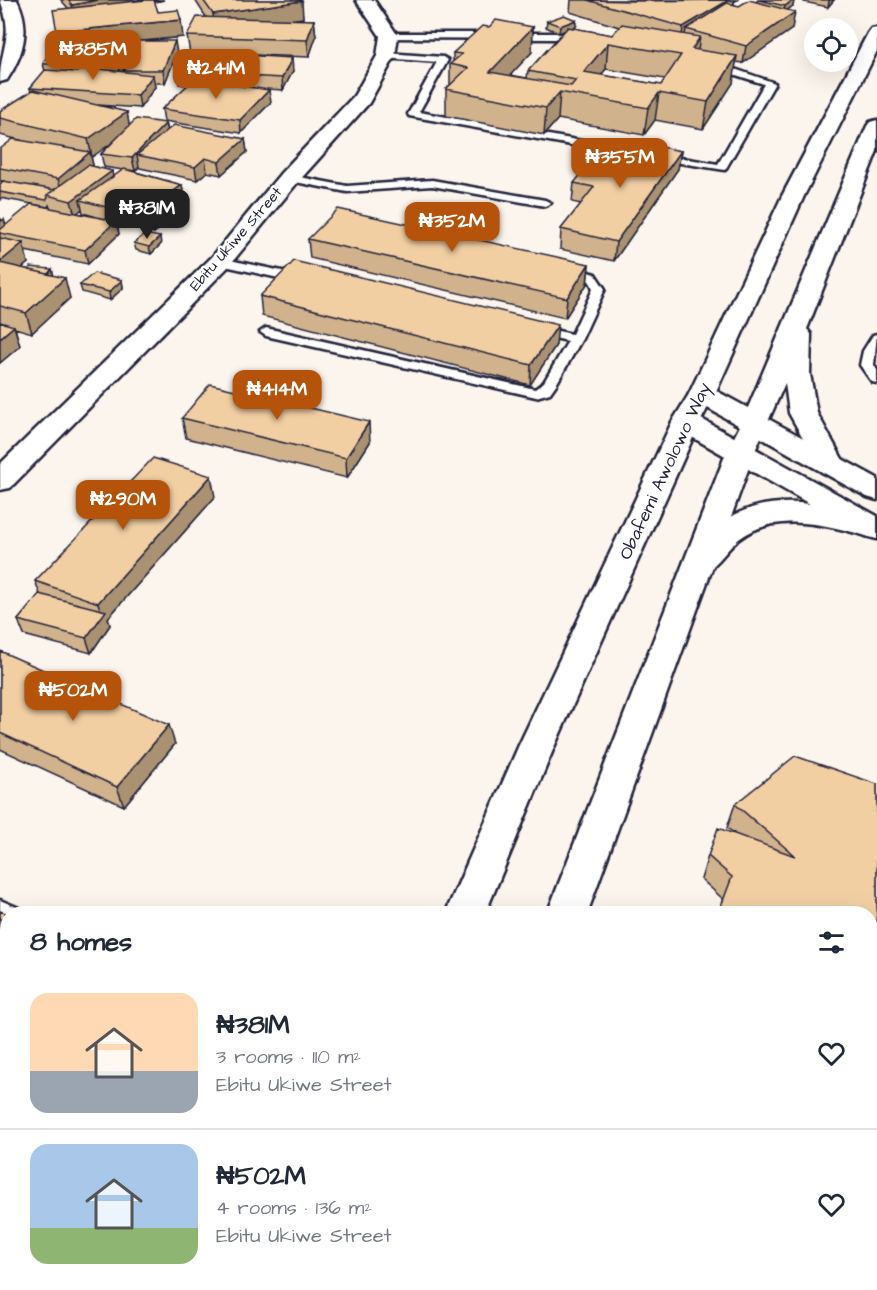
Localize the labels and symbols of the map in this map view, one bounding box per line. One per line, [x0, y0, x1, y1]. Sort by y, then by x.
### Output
pin: ₦385M [51, 30, 135, 81]
pin: ₦241M [174, 49, 258, 100]
pin: ₦355M [578, 138, 662, 189]
street label: Ebitu Ukiwe Street [185, 182, 287, 296]
pin: ₦381M [105, 189, 189, 240]
pin: ₦352M [410, 202, 494, 253]
pin: ₦414M [235, 370, 319, 421]
street label: Obafemi Awolowo Way [613, 378, 718, 564]
pin: ₦290M [81, 480, 165, 531]
pin: ₦502M [31, 671, 115, 722]

